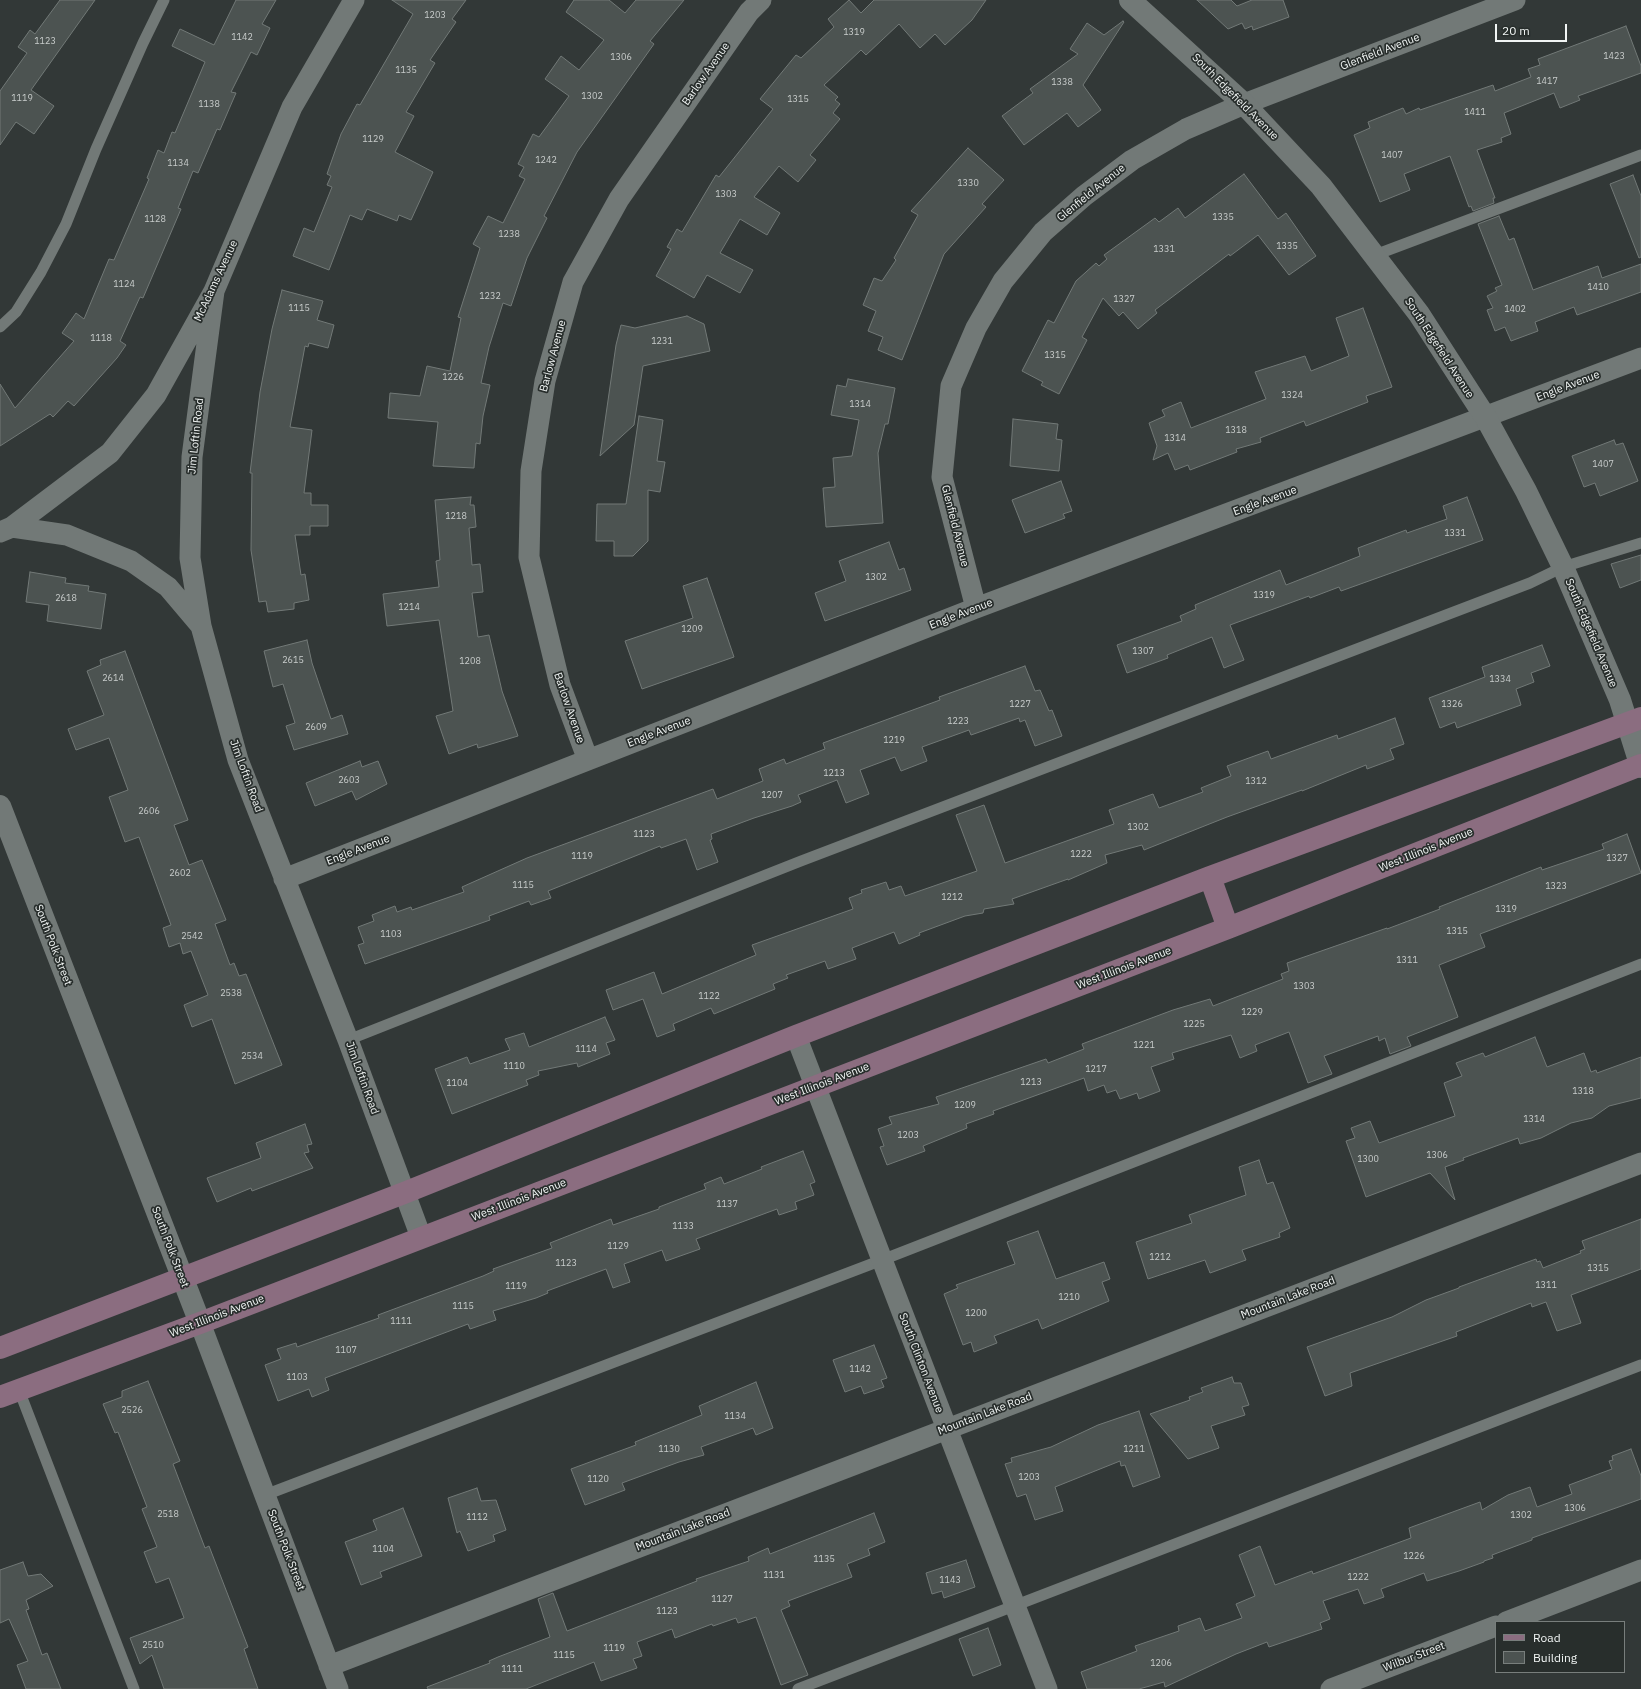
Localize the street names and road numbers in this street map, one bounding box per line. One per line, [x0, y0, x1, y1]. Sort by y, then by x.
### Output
street label: Glenfield Avenue [1338, 31, 1422, 73]
street label: Barlow Avenue [679, 40, 733, 108]
street label: South Edgefield Avenue [1189, 51, 1281, 143]
street label: Glenfield Avenue [1054, 161, 1128, 225]
street label: McAdams Avenue [191, 238, 241, 324]
street label: South Edgefield Avenue [1402, 295, 1476, 401]
street label: Barlow Avenue [537, 319, 569, 393]
street label: Engle Avenue [1534, 368, 1602, 404]
street label: Jim Loftin Road [185, 397, 207, 475]
street label: Engle Avenue [1231, 483, 1299, 519]
street label: Glenfield Avenue [938, 484, 972, 568]
street label: South Edgefield Avenue [1562, 577, 1620, 689]
street label: Engle Avenue [927, 596, 995, 632]
street label: Barlow Avenue [551, 671, 587, 745]
street label: Engle Avenue [625, 714, 693, 750]
street label: Jim Loftin Road [227, 738, 265, 814]
street label: West Illinois Avenue [1377, 825, 1475, 875]
street label: Engle Avenue [324, 832, 392, 868]
street label: South Polk Street [31, 903, 75, 987]
street label: West Illinois Avenue [1075, 944, 1173, 992]
street label: Jim Loftin Road [343, 1040, 381, 1116]
street label: West Illinois Avenue [773, 1060, 871, 1108]
street label: West Illinois Avenue [470, 1176, 568, 1224]
street label: South Polk Street [148, 1205, 192, 1289]
street label: Mountain Lake Road [1239, 1274, 1337, 1322]
street label: West Illinois Avenue [168, 1292, 266, 1340]
street label: South Clinton Avenue [896, 1311, 946, 1415]
street label: Mountain Lake Road [936, 1390, 1034, 1438]
street label: Mountain Lake Road [634, 1506, 732, 1554]
street label: South Polk Street [264, 1508, 308, 1592]
street label: Wilbur Street [1381, 1639, 1447, 1675]

